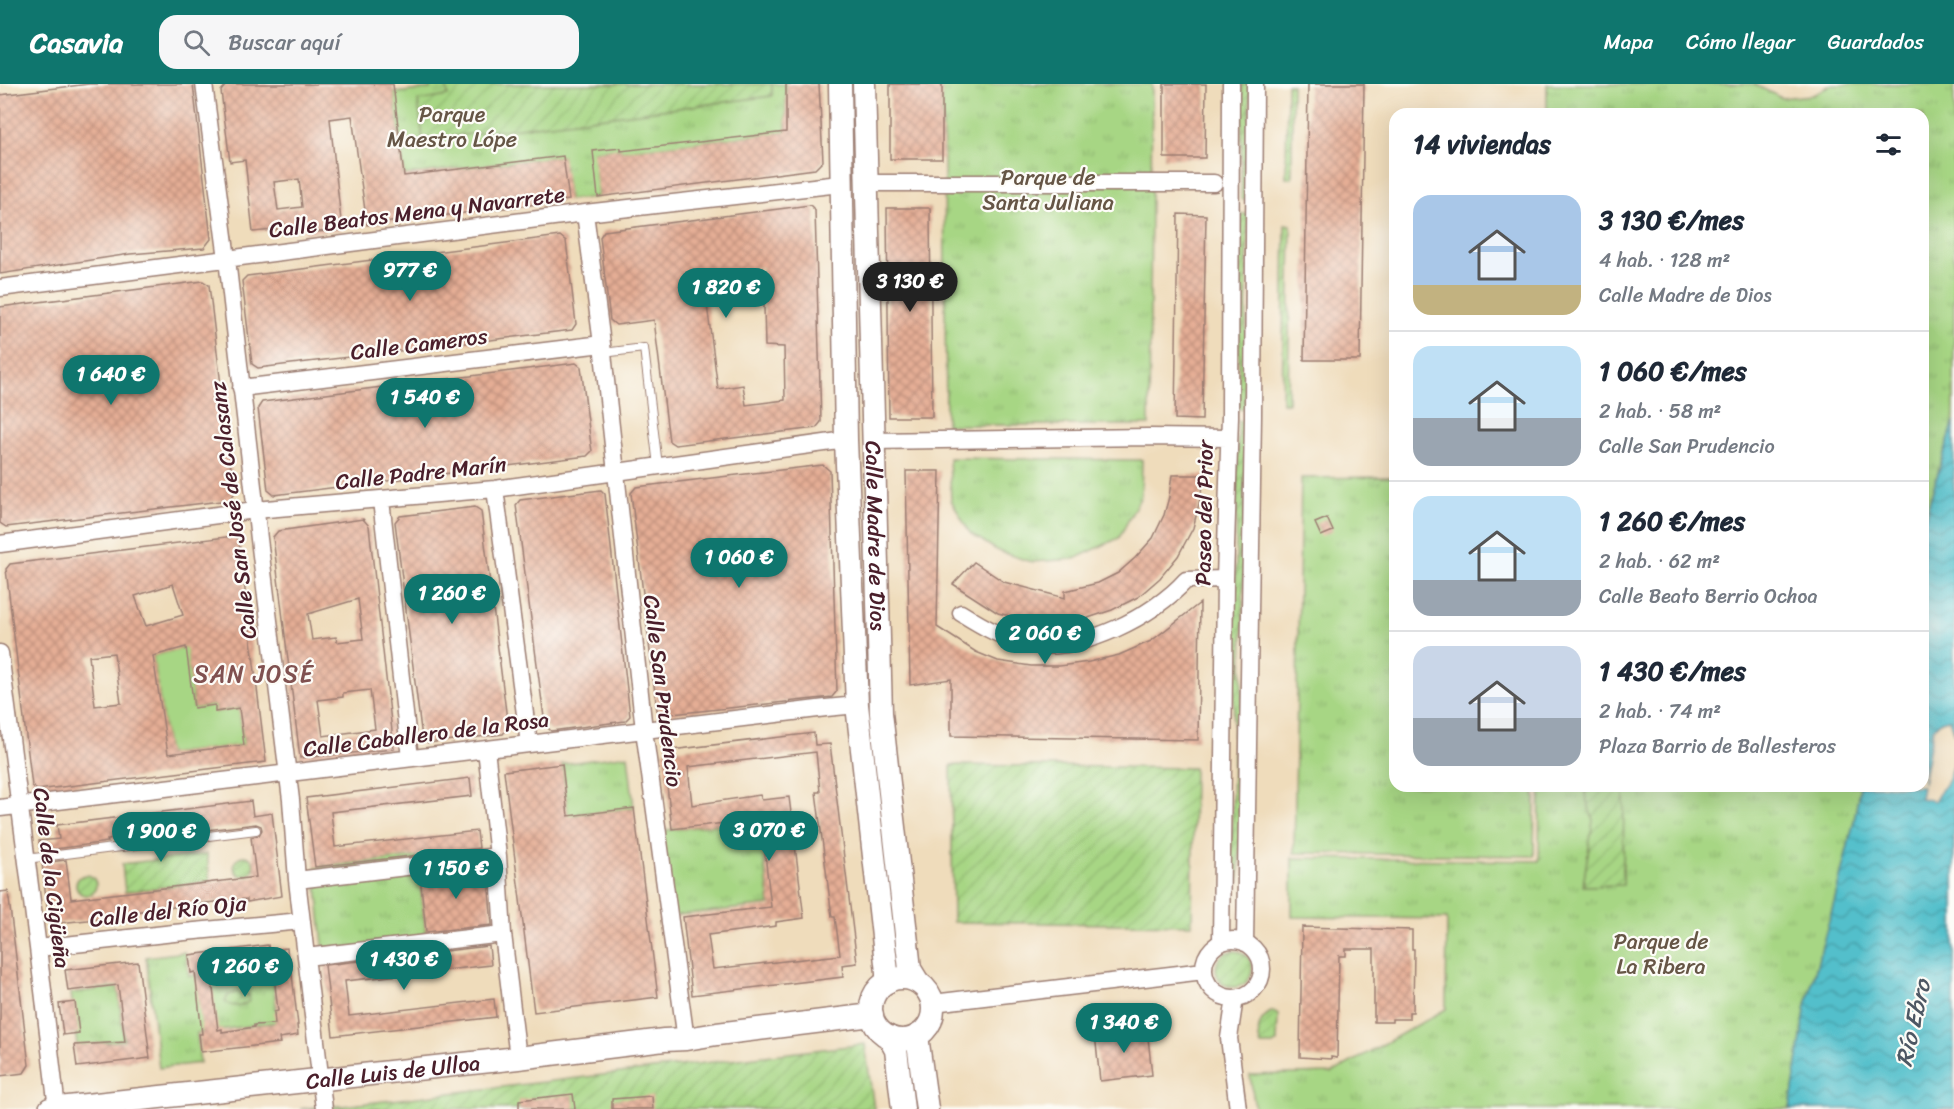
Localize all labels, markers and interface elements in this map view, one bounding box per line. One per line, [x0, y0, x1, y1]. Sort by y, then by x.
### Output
search box [159, 15, 579, 69]
text: Casavia [30, 18, 123, 67]
text: Buscar aquí [228, 23, 340, 62]
text: Mapa [1604, 23, 1653, 61]
text: Cómo llegar [1686, 23, 1795, 61]
text: Guardados [1828, 23, 1924, 61]
icon: search [180, 26, 213, 59]
park label: Parque Maestro Lópe [387, 95, 517, 159]
text: 14 viviendas [1413, 121, 1551, 167]
icon: filters [1872, 128, 1905, 161]
park label: Parque de Santa Juliana [982, 158, 1114, 222]
street label: Calle Beatos Mena y Navarrete [267, 174, 567, 250]
text: 3 130 €/mes [1599, 197, 1744, 243]
icon: home [1461, 219, 1533, 291]
text: 4 hab. · 128 m² [1599, 243, 1730, 278]
pin: 977 € [368, 251, 452, 302]
text: 977 € [383, 253, 437, 288]
pin: 3 130 € [855, 262, 965, 313]
text: 3 130 € [877, 264, 943, 299]
pin: 1 820 € [671, 268, 781, 319]
text: 1 820 € [692, 270, 760, 305]
text: Calle Madre de Dios [1599, 278, 1772, 313]
street label: Calle Cameros [348, 316, 491, 372]
text: 1 060 €/mes [1599, 348, 1747, 394]
pin: 1 640 € [56, 355, 166, 406]
text: 1 640 € [77, 357, 145, 392]
icon: home [1461, 370, 1533, 442]
street label: Calle San José de Calasanz [198, 378, 268, 641]
pin: 1 540 € [370, 378, 480, 429]
text: 1 540 € [390, 380, 460, 415]
text: 2 hab. · 58 m² [1599, 394, 1721, 429]
text: Calle San Prudencio [1599, 429, 1775, 464]
street label: Paseo del Prior [1183, 438, 1225, 586]
street label: Calle Madre de Dios [854, 440, 898, 631]
street label: Calle Padre Marín [334, 445, 509, 501]
text: 1 260 €/mes [1599, 498, 1745, 544]
icon: home [1461, 520, 1533, 592]
pin: 1 060 € [684, 538, 794, 589]
text: 1 060 € [705, 540, 773, 575]
text: 2 hab. · 62 m² [1599, 544, 1720, 579]
pin: 1 260 € [397, 574, 507, 625]
text: 1 260 € [418, 576, 486, 611]
text: Calle Beato Berrio Ochoa [1599, 579, 1817, 614]
street label: Calle San Prudencio [632, 593, 694, 789]
pin: 2 060 € [990, 614, 1100, 665]
text: 2 060 € [1009, 616, 1081, 651]
text: 1 430 €/mes [1599, 648, 1746, 694]
district label: SAN JOSÉ [194, 653, 315, 695]
icon: home [1461, 670, 1533, 742]
text: 2 hab. · 74 m² [1599, 694, 1721, 729]
street label: Calle Caballero de la Rosa [301, 700, 551, 768]
text: Plaza Barrio de Ballesteros [1599, 729, 1836, 764]
street label: Calle de la Cigüeña [22, 786, 82, 970]
pin: 3 070 € [714, 811, 824, 862]
pin: 1 900 € [106, 812, 216, 863]
text: 3 070 € [733, 813, 805, 848]
text: 1 900 € [126, 814, 196, 849]
pin: 1 150 € [401, 849, 511, 900]
text: 1 150 € [423, 851, 489, 886]
street label: Calle del Río Oja [88, 883, 249, 939]
park label: Parque de La Ribera [1613, 922, 1709, 986]
pin: 1 430 € [349, 940, 459, 991]
text: 1 430 € [370, 942, 438, 977]
pin: 1 260 € [190, 947, 300, 998]
text: 1 260 € [211, 949, 279, 984]
water label: Río Ebro [1883, 974, 1944, 1071]
pin: 1 340 € [1069, 1003, 1179, 1054]
text: 1 340 € [1090, 1005, 1158, 1040]
street label: Calle Luis de Ulloa [304, 1043, 482, 1100]

